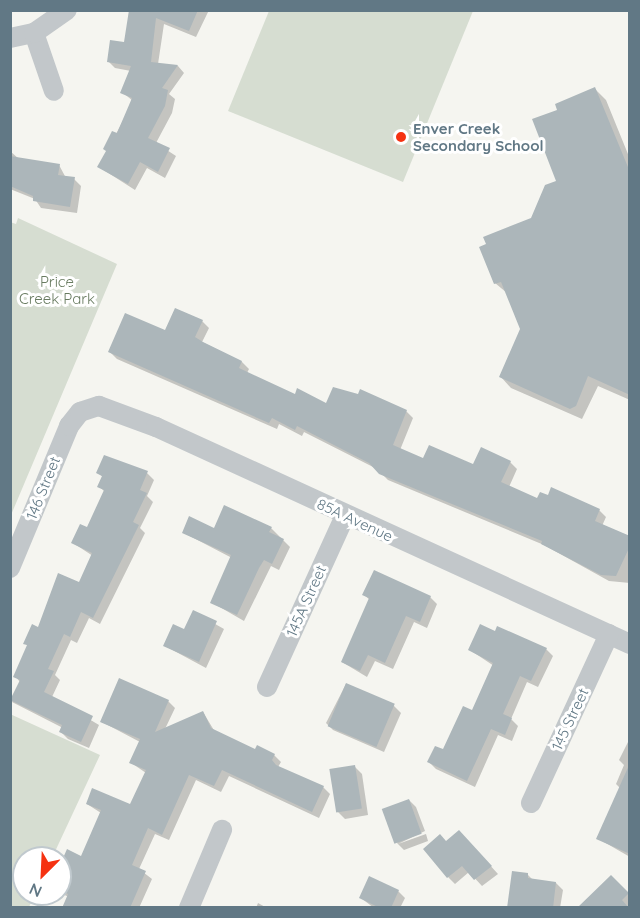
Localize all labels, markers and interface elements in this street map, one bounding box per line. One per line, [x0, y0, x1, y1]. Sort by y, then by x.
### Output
place label: Enver Creek Secondary School [413, 119, 544, 154]
marker: Enver Creek Secondary School [394, 130, 408, 144]
park label: Price Creek Park [19, 272, 95, 307]
street label: 146 Street [22, 454, 64, 522]
street label: 85A Avenue [314, 495, 396, 545]
street label: 145A Street [282, 562, 330, 640]
street label: 145 Street [548, 685, 592, 753]
north arrow [12, 846, 72, 906]
text: N [26, 879, 45, 902]

